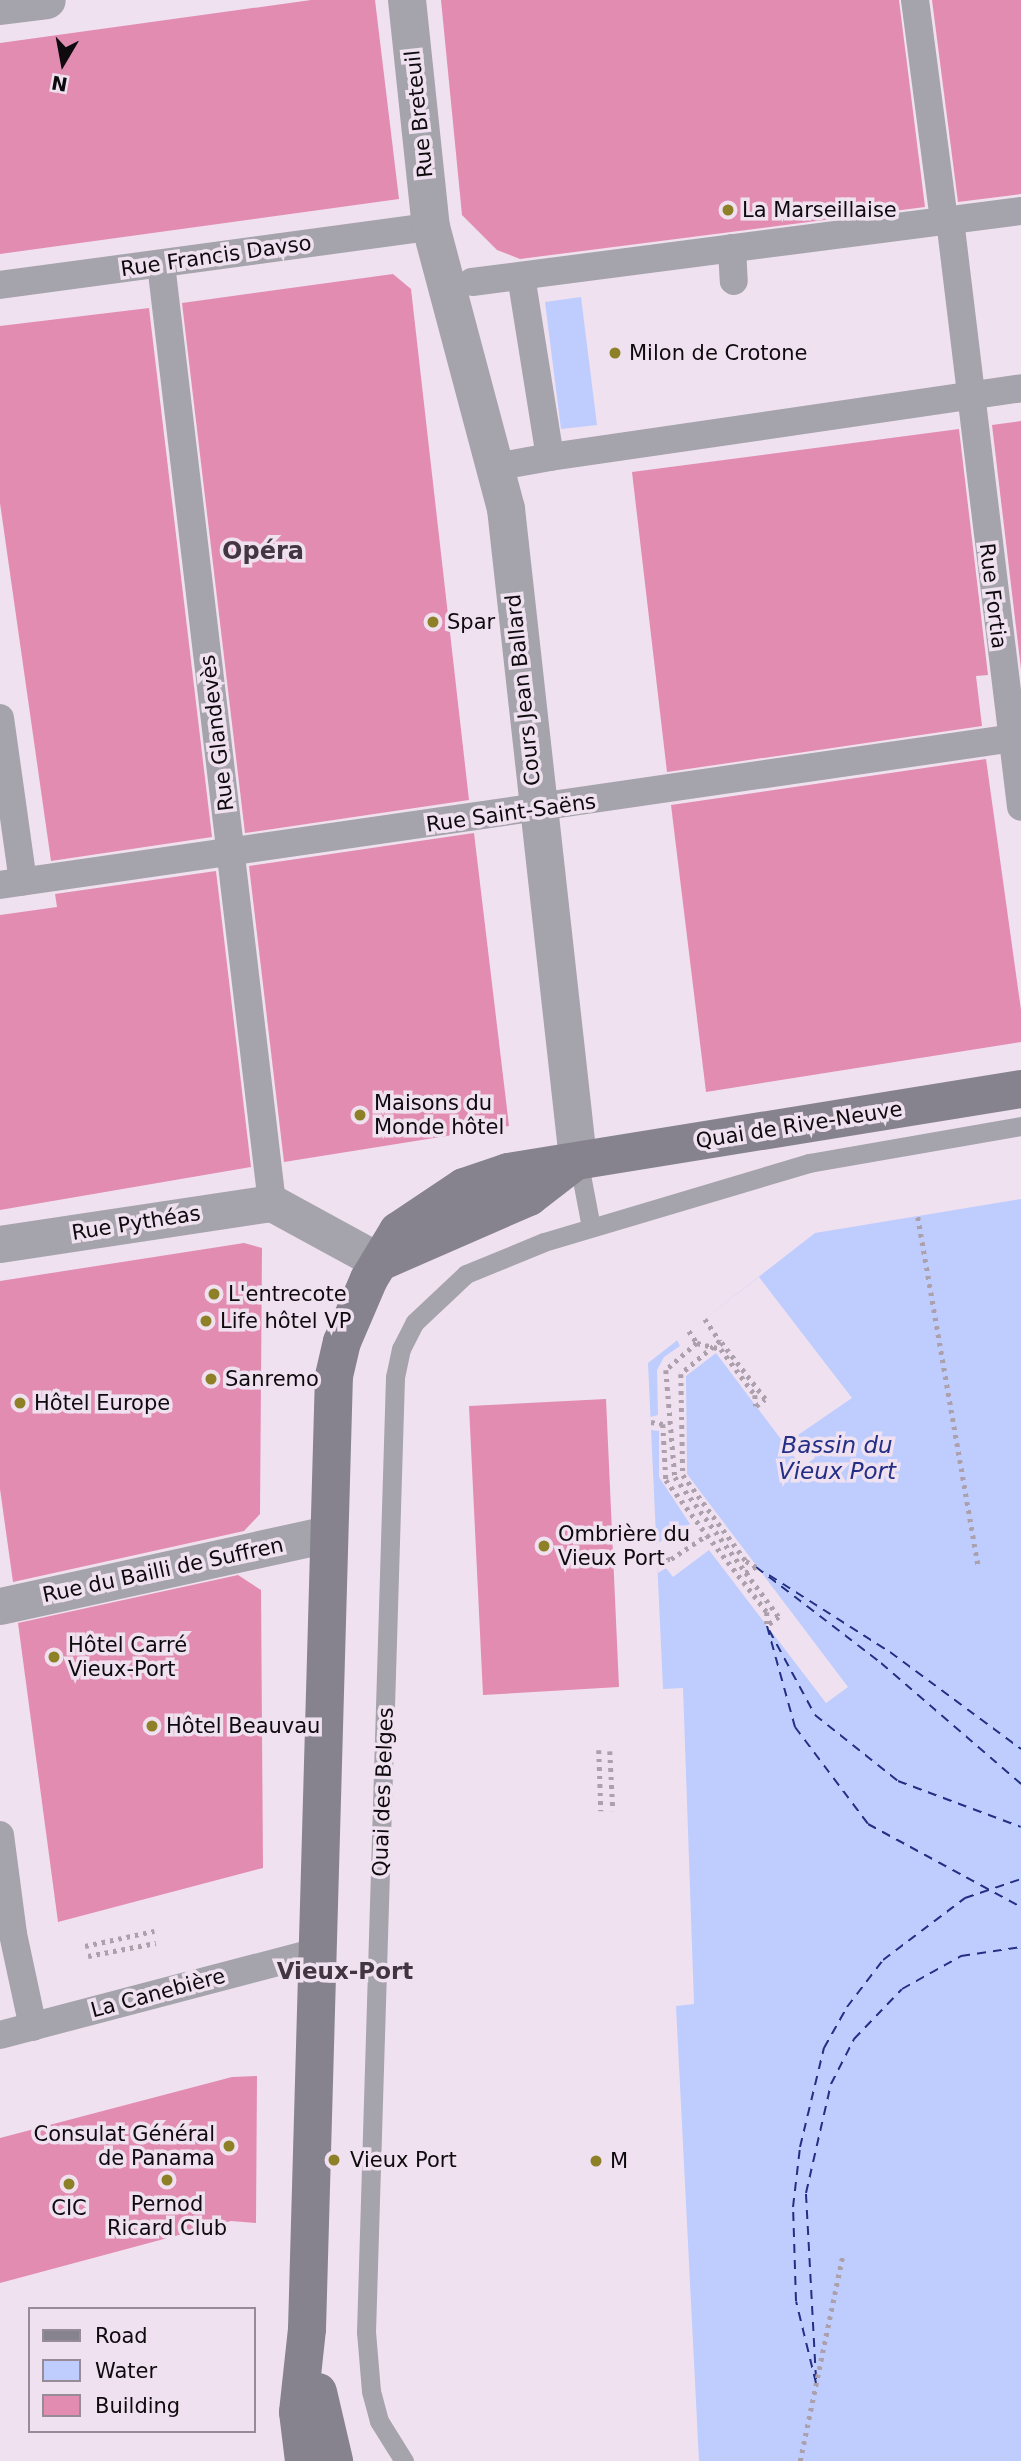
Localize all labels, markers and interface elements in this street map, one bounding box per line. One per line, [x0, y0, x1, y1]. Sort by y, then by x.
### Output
north arrow [28, 28, 98, 98]
street label: Rue Breteuil [400, 49, 438, 179]
text: N [50, 71, 69, 96]
place label: La Marseillaise [742, 197, 897, 223]
marker: La Marseillaise [720, 202, 736, 218]
street label: Rue Francis Davso [119, 230, 313, 282]
place label: Milon de Crotone [629, 340, 808, 366]
marker: Milon de Crotone [607, 345, 623, 361]
district label: Opéra [222, 538, 304, 566]
street label: Rue Fortia [974, 542, 1012, 650]
street label: Cours Jean Ballard [500, 593, 546, 787]
place label: Spar [447, 609, 495, 635]
marker: Spar [425, 614, 441, 630]
street label: Rue Glandevès [195, 653, 239, 813]
street label: Rue Saint-Saëns [425, 789, 597, 837]
place label: Maisons du Monde hôtel [374, 1090, 504, 1140]
street label: Quai de Rive-Neuve [694, 1096, 904, 1154]
marker: Maisons du Monde hôtel [352, 1107, 368, 1123]
street label: Rue Pythéas [70, 1200, 202, 1246]
place label: L'entrecote [228, 1281, 347, 1307]
marker: L'entrecote [206, 1286, 222, 1302]
place label: Life hôtel VP [220, 1308, 351, 1334]
marker: Life hôtel VP [198, 1313, 214, 1329]
place label: Sanremo [225, 1366, 319, 1392]
marker: Sanremo [203, 1371, 219, 1387]
place label: Hôtel Europe [34, 1390, 170, 1416]
marker: Hôtel Europe [12, 1395, 28, 1411]
water label: Bassin du Vieux Port [778, 1431, 896, 1485]
place label: Ombrière du Vieux Port [558, 1521, 690, 1571]
street label: Rue du Bailli de Suffren [40, 1532, 286, 1608]
marker: Ombrière du Vieux Port [536, 1538, 552, 1554]
place label: Hôtel Carré Vieux-Port [68, 1632, 187, 1682]
marker: Hôtel Carré Vieux-Port [46, 1649, 62, 1665]
street label: Quai des Belges [367, 1707, 399, 1877]
place label: Hôtel Beauvau [166, 1713, 320, 1739]
marker: Hôtel Beauvau [144, 1718, 160, 1734]
district label: Vieux-Port [277, 1957, 413, 1985]
street label: La Canebière [88, 1963, 228, 2023]
place label: Consulat Général de Panama [34, 2121, 215, 2171]
marker: Consulat Général de Panama [221, 2138, 237, 2154]
place label: Vieux Port [350, 2147, 457, 2173]
place label: M [610, 2148, 628, 2174]
marker: Vieux Port [324, 2150, 344, 2170]
marker: M [588, 2153, 604, 2169]
marker: Pernod Ricard Club [159, 2172, 175, 2188]
marker: CIC [61, 2176, 77, 2192]
place label: Pernod Ricard Club [107, 2191, 227, 2241]
place label: CIC [51, 2195, 87, 2221]
legend [28, 2307, 256, 2433]
text: Road [95, 2324, 148, 2348]
text: Water [95, 2359, 157, 2383]
text: Building [95, 2394, 180, 2418]

